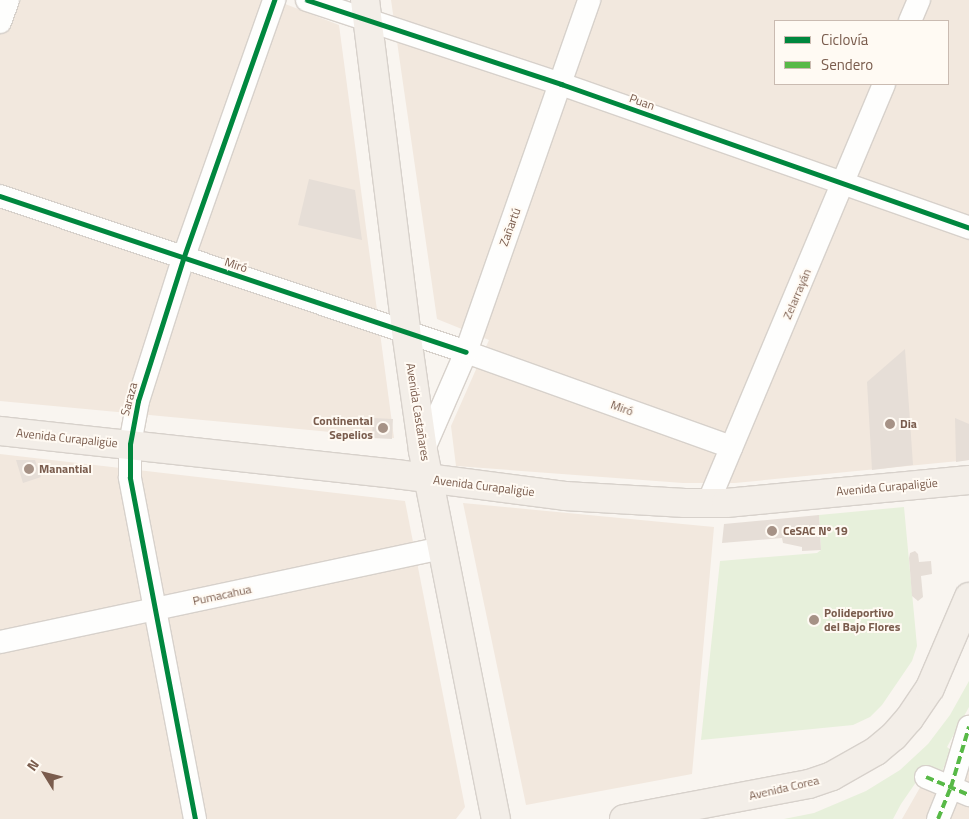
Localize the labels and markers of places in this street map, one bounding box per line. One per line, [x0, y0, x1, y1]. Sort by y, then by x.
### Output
place label: Continental Sepelios [313, 414, 373, 442]
place label: Dia [900, 417, 917, 431]
marker: Dia [884, 418, 896, 430]
marker: Continental Sepelios [377, 422, 389, 434]
place label: Manantial [39, 462, 92, 476]
marker: Manantial [23, 463, 35, 475]
marker: CeSAC Nº 19 [765, 524, 779, 538]
place label: CeSAC Nº 19 [783, 524, 848, 538]
place label: Polideportivo del Bajo Flores [824, 606, 900, 634]
marker: Polideportivo del Bajo Flores [808, 614, 820, 626]

